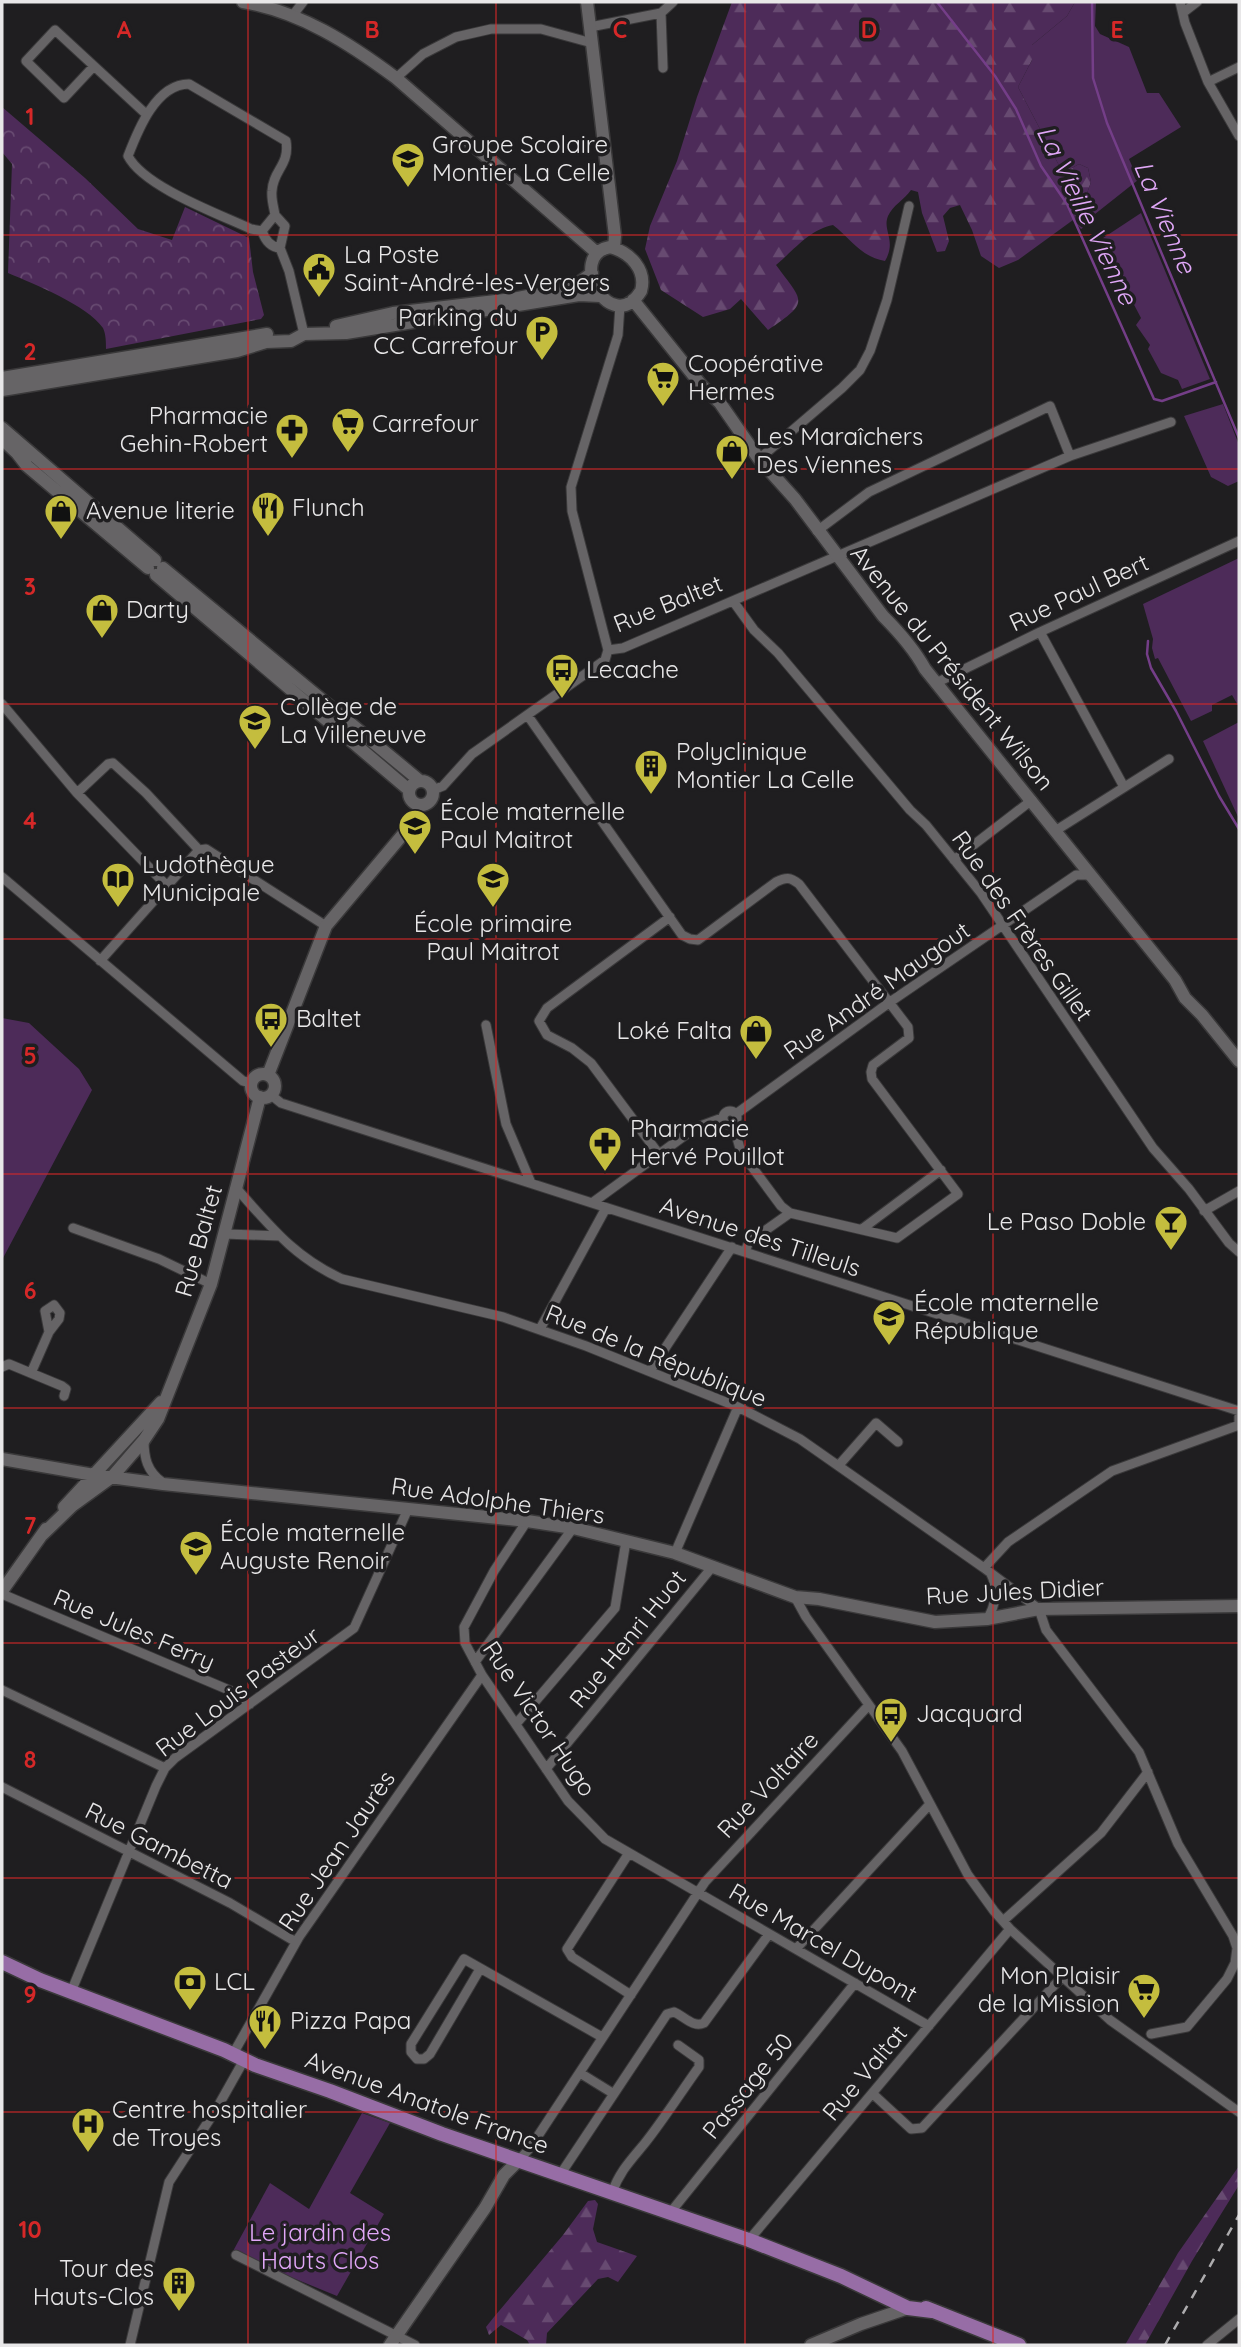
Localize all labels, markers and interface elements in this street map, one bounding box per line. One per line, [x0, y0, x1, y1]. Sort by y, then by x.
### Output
text: A [117, 15, 132, 44]
text: B [364, 15, 380, 44]
text: C [613, 15, 627, 44]
text: D [861, 15, 877, 44]
text: E [1110, 15, 1124, 44]
text: 1 [26, 102, 34, 131]
water label: La Vieille Vienne [1030, 120, 1146, 311]
place label: Groupe Scolaire Montier La Celle [432, 129, 610, 187]
school or university icon: Groupe Scolaire Montier La Celle [389, 140, 427, 189]
water label: La Vienne [1127, 156, 1204, 279]
place label: La Poste Saint-André-les-Vergers [344, 239, 610, 297]
public building icon: La Poste Saint-André-les-Vergers [300, 250, 338, 299]
place label: Parking du CC Carrefour [373, 302, 518, 360]
parking icon: Parking du CC Carrefour [523, 313, 561, 362]
text: 2 [23, 337, 37, 366]
place label: Coopérative Hermes [688, 348, 824, 406]
supermarket icon: Coopérative Hermes [644, 359, 682, 408]
place label: Pharmacie Gehin-Robert [120, 400, 268, 458]
supermarket icon: Carrefour [329, 405, 367, 454]
place label: Carrefour [372, 408, 479, 438]
pharmacy icon: Pharmacie Gehin-Robert [273, 411, 311, 460]
place label: Les Maraîchers Des Viennes [756, 421, 923, 479]
shop icon: Les Maraîchers Des Viennes [713, 432, 751, 481]
restaurant icon: Flunch [249, 489, 287, 538]
shop icon: Avenue literie [42, 492, 80, 541]
place label: Flunch [292, 492, 365, 522]
place label: Avenue literie [86, 495, 235, 525]
street label: Avenue du Président Wilson [845, 539, 1061, 796]
street label: Rue Paul Bert [1004, 547, 1153, 637]
street label: Rue Baltet [609, 568, 727, 639]
text: 3 [24, 572, 36, 601]
shop icon: Darty [83, 591, 121, 640]
place label: Darty [126, 594, 189, 624]
bus stop icon: Lecache [543, 651, 581, 700]
place label: Lecache [586, 654, 679, 684]
place label: Collège de La Villeneuve [280, 691, 427, 749]
school or university icon: Collège de La Villeneuve [236, 702, 274, 751]
place label: Polyclinique Montier La Celle [676, 736, 854, 794]
building icon: Polyclinique Montier La Celle [632, 747, 670, 796]
place label: École maternelle Paul Maitrot [440, 796, 625, 854]
text: 4 [23, 806, 37, 835]
school or university icon: École maternelle Paul Maitrot [396, 807, 434, 856]
street label: Rue des Frères Gillet [946, 824, 1100, 1026]
place label: Ludothèque Municipale [142, 849, 275, 907]
library icon: Ludothèque Municipale [99, 860, 137, 909]
school or university icon: École primaire Paul Maitrot [474, 860, 512, 909]
place label: École primaire Paul Maitrot [414, 908, 572, 966]
street label: Rue André Maugout [777, 915, 975, 1066]
bus stop icon: Baltet [252, 1000, 290, 1049]
place label: Baltet [296, 1003, 361, 1033]
shop icon: Loké Falta [737, 1012, 775, 1061]
place label: Loké Falta [617, 1015, 732, 1045]
text: 5 [23, 1041, 37, 1070]
place label: Pharmacie Hervé Pouillot [630, 1113, 785, 1171]
pharmacy icon: Pharmacie Hervé Pouillot [586, 1124, 624, 1173]
street label: Rue Baltet [168, 1181, 228, 1300]
street label: Avenue des Tilleuls [656, 1189, 864, 1283]
bar icon: Le Paso Doble [1152, 1203, 1190, 1252]
place label: Le Paso Doble [987, 1206, 1146, 1236]
text: 6 [24, 1276, 36, 1305]
place label: École maternelle République [914, 1287, 1099, 1345]
street label: Rue de la République [542, 1297, 771, 1413]
school or university icon: École maternelle République [870, 1298, 908, 1347]
street label: Rue Adolphe Thiers [389, 1470, 607, 1530]
text: 7 [24, 1511, 37, 1540]
place label: École maternelle Auguste Renoir [220, 1517, 405, 1575]
school or university icon: École maternelle Auguste Renoir [177, 1528, 215, 1577]
street label: Rue Henri Huot [562, 1563, 692, 1713]
street label: Rue Jules Didier [925, 1571, 1105, 1611]
street label: Rue Jules Ferry [49, 1582, 220, 1677]
street label: Rue Louis Pasteur [149, 1620, 325, 1763]
street label: Rue Victor Hugo [477, 1635, 603, 1802]
bus stop icon: Jacquard [872, 1695, 910, 1744]
place label: Jacquard [916, 1698, 1023, 1728]
street label: Rue Voltaire [710, 1725, 824, 1844]
text: 8 [24, 1745, 36, 1774]
street label: Rue Jean Jaurès [271, 1764, 401, 1936]
street label: Rue Gambetta [80, 1795, 238, 1895]
street label: Rue Marcel Dupont [724, 1876, 923, 2008]
place label: Mon Plaisir de la Mission [978, 1960, 1120, 2018]
bank icon: LCL [171, 1963, 209, 2012]
place label: LCL [214, 1966, 255, 1996]
supermarket icon: Mon Plaisir de la Mission [1125, 1971, 1163, 2020]
text: 9 [23, 1980, 37, 2009]
restaurant icon: Pizza Papa [246, 2002, 284, 2051]
place label: Pizza Papa [290, 2005, 411, 2035]
street label: Rue Valtat [815, 2018, 913, 2126]
street label: Passage 50 [695, 2026, 799, 2145]
street label: Avenue Anatole France [301, 2044, 553, 2160]
place label: Centre hospitalier de Troyes [112, 2094, 307, 2152]
hospital icon: Centre hospitalier de Troyes [69, 2105, 107, 2154]
text: 10 [18, 2215, 42, 2244]
park label: Le jardin des Hauts Clos [249, 2217, 391, 2275]
place label: Tour des Hauts-Clos [33, 2253, 154, 2311]
building icon: Tour des Hauts-Clos [160, 2264, 198, 2313]

